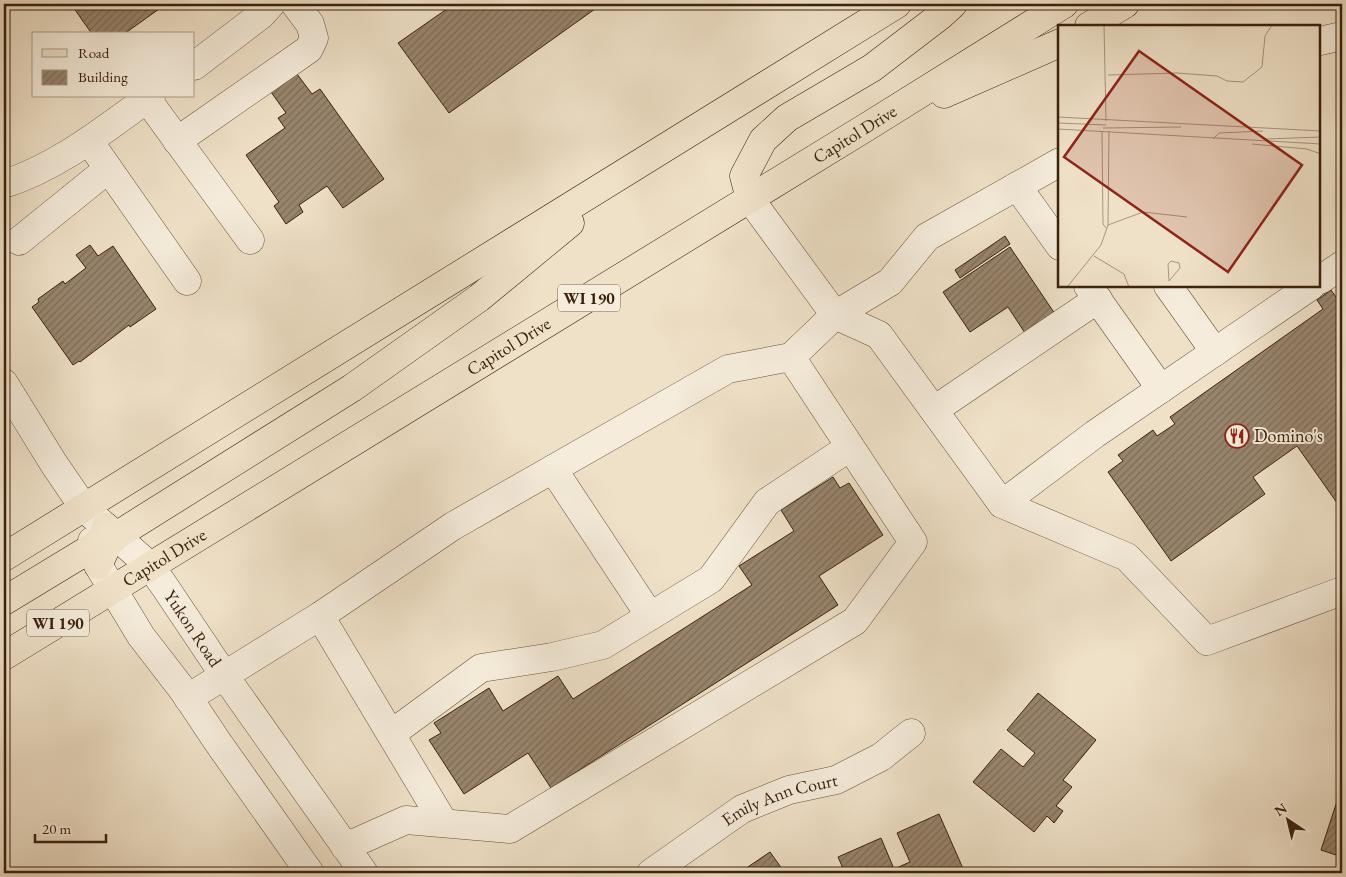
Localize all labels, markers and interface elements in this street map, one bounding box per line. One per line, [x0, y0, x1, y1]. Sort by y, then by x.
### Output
inset map [1058, 25, 1321, 288]
legend [32, 32, 195, 98]
text: Road [78, 43, 110, 62]
text: Building [78, 67, 128, 86]
street label: Capitol Drive [808, 99, 901, 168]
road number: WI 190 [558, 284, 620, 312]
street label: Capitol Drive [462, 312, 555, 381]
restaurant icon: Domino's [1224, 423, 1250, 449]
place label: Domino's [1254, 424, 1323, 447]
street label: Capitol Drive [118, 523, 210, 592]
street label: Yukon Road [159, 585, 228, 672]
road number: WI 190 [27, 610, 89, 636]
street label: Emily Ann Court [717, 768, 840, 831]
north arrow [1264, 794, 1314, 844]
text: N [1271, 798, 1291, 820]
scale bar [35, 812, 106, 844]
text: 20 m [42, 819, 71, 838]

